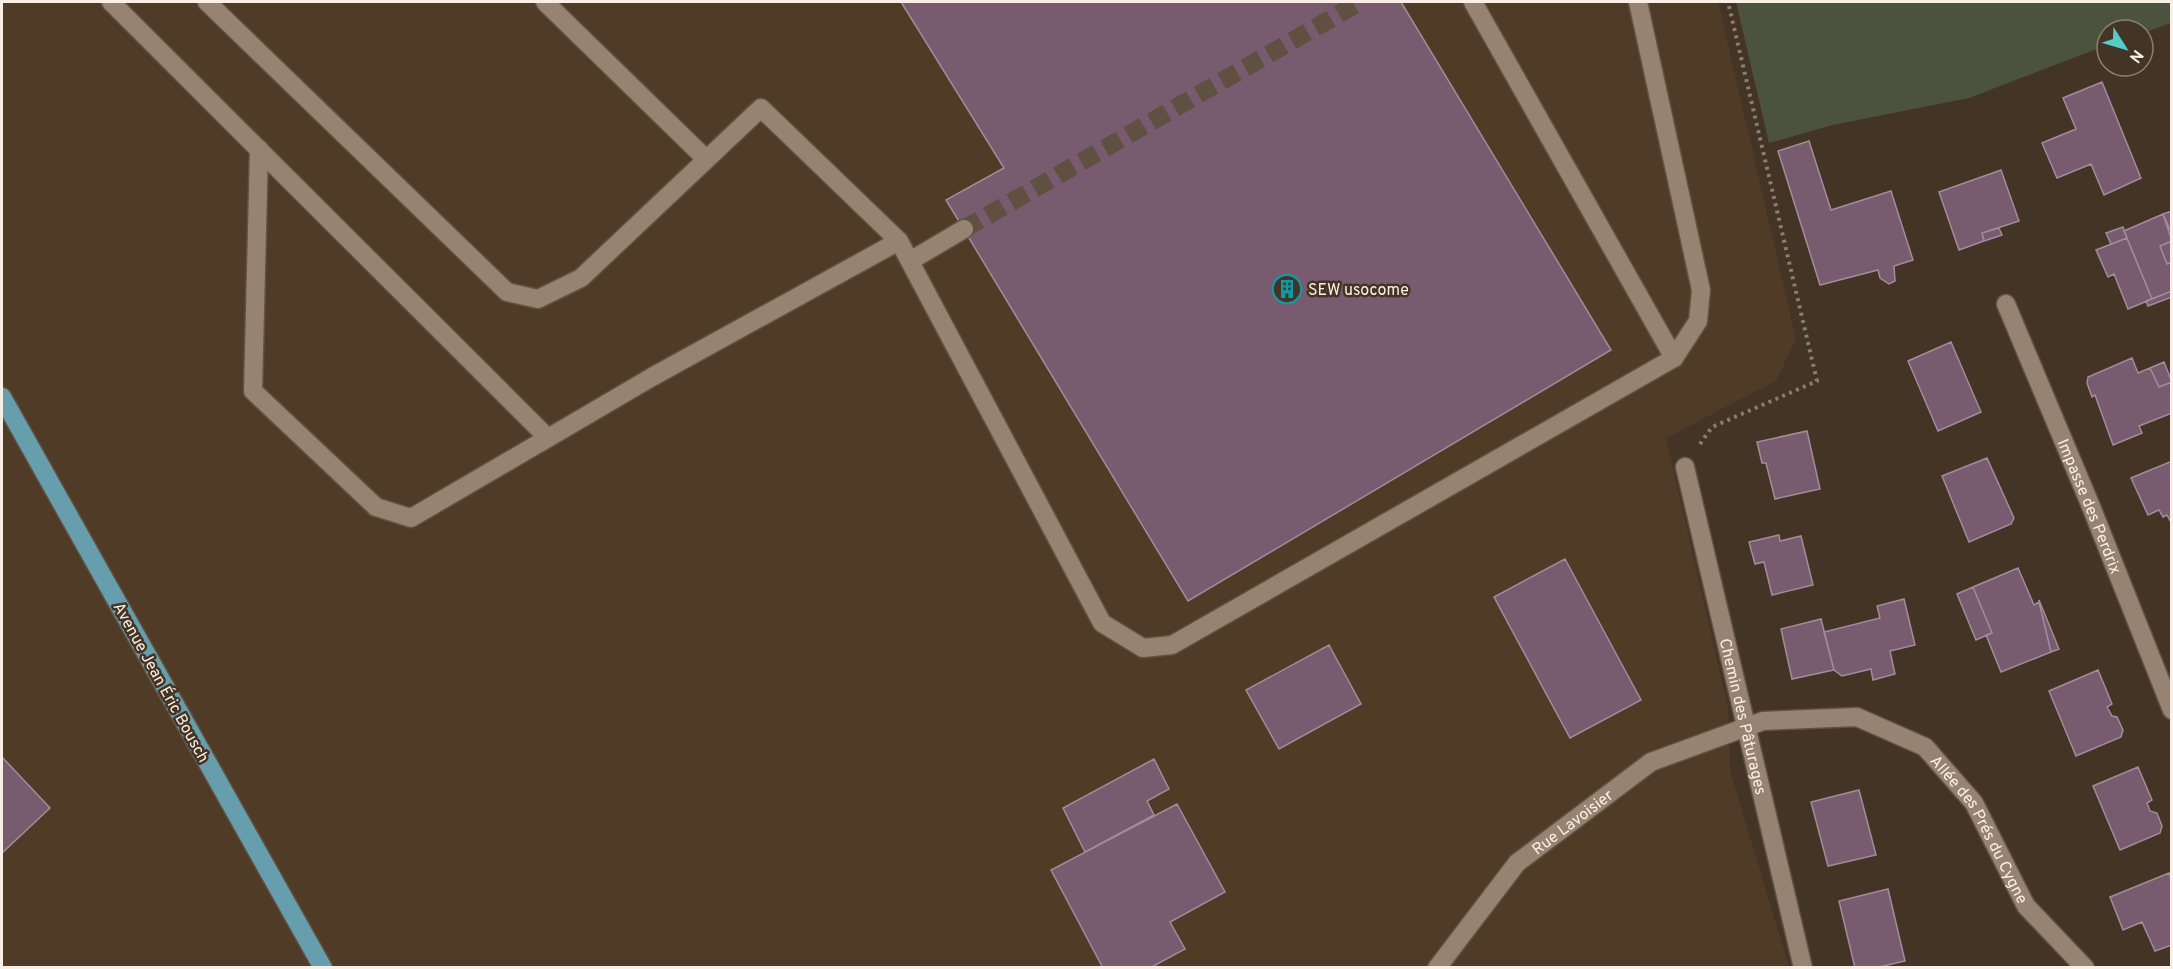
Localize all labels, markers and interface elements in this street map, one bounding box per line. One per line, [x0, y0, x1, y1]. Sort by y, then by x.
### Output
north arrow [2095, 18, 2155, 78]
text: N [2124, 45, 2147, 66]
building icon: SEW usocome [1271, 273, 1303, 305]
place label: SEW usocome [1308, 281, 1409, 301]
street label: Impasse des Perdrix [2052, 436, 2125, 577]
street label: Avenue Jean Éric Bousch [108, 598, 214, 767]
street label: Chemin des Pâturages [1714, 636, 1770, 797]
street label: Allée des Prés du Cygne [1925, 752, 2031, 908]
street label: Rue Lavoisier [1529, 786, 1618, 860]

